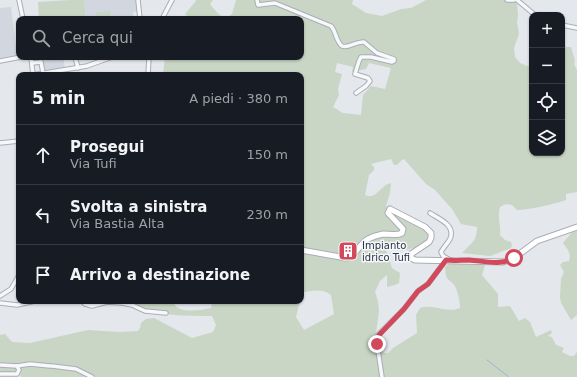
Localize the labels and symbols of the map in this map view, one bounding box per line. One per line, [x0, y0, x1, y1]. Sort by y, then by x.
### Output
building icon: Impianto idrico Tufi [337, 240, 359, 262]
place label: Impianto idrico Tufi [362, 240, 410, 263]
route start [505, 249, 523, 267]
route end [368, 335, 386, 353]

